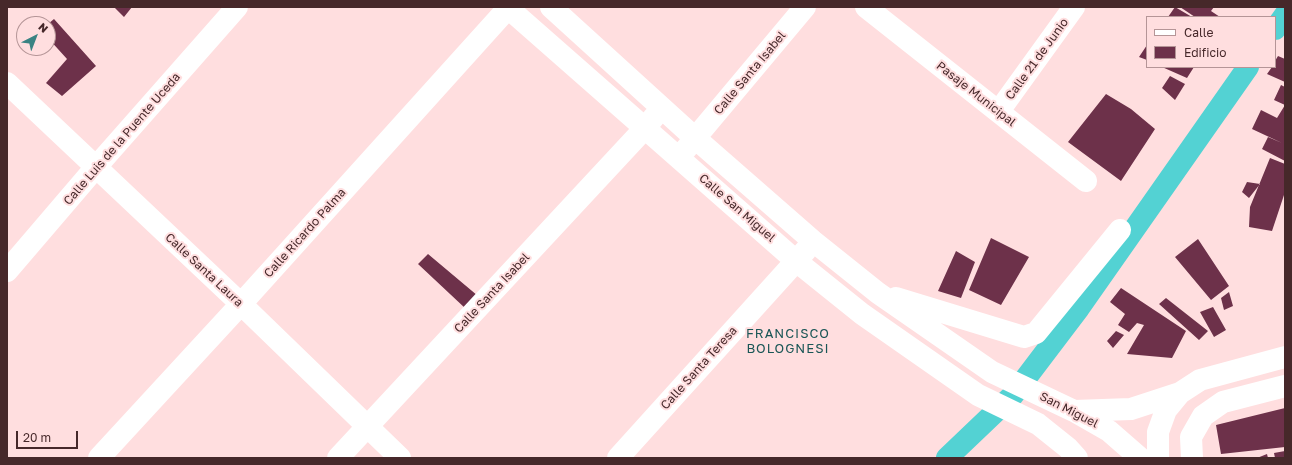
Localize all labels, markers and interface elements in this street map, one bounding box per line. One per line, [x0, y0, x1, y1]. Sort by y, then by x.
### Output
street label: Calle 21 de Junio [1003, 15, 1071, 103]
north arrow [16, 16, 56, 56]
legend [1146, 16, 1276, 68]
text: N [36, 20, 51, 35]
text: Calle [1184, 25, 1213, 40]
street label: Calle Santa Isabel [711, 29, 789, 117]
text: Edificio [1184, 45, 1226, 60]
street label: Pasaje Municipal [933, 59, 1019, 129]
street label: Calle Luis de la Puente Uceda [61, 70, 183, 208]
street label: Calle San Miguel [696, 171, 778, 245]
street label: Calle Ricardo Palma [261, 185, 349, 281]
street label: Calle Santa Laura [162, 230, 246, 310]
street label: Calle Santa Isabel [451, 250, 533, 336]
street label: Calle Santa Teresa [658, 324, 740, 412]
district label: FRANCISCO BOLOGNESI [746, 326, 830, 357]
street label: San Miguel [1037, 389, 1101, 431]
scale bar [18, 423, 80, 449]
text: 20 m [23, 430, 51, 445]

